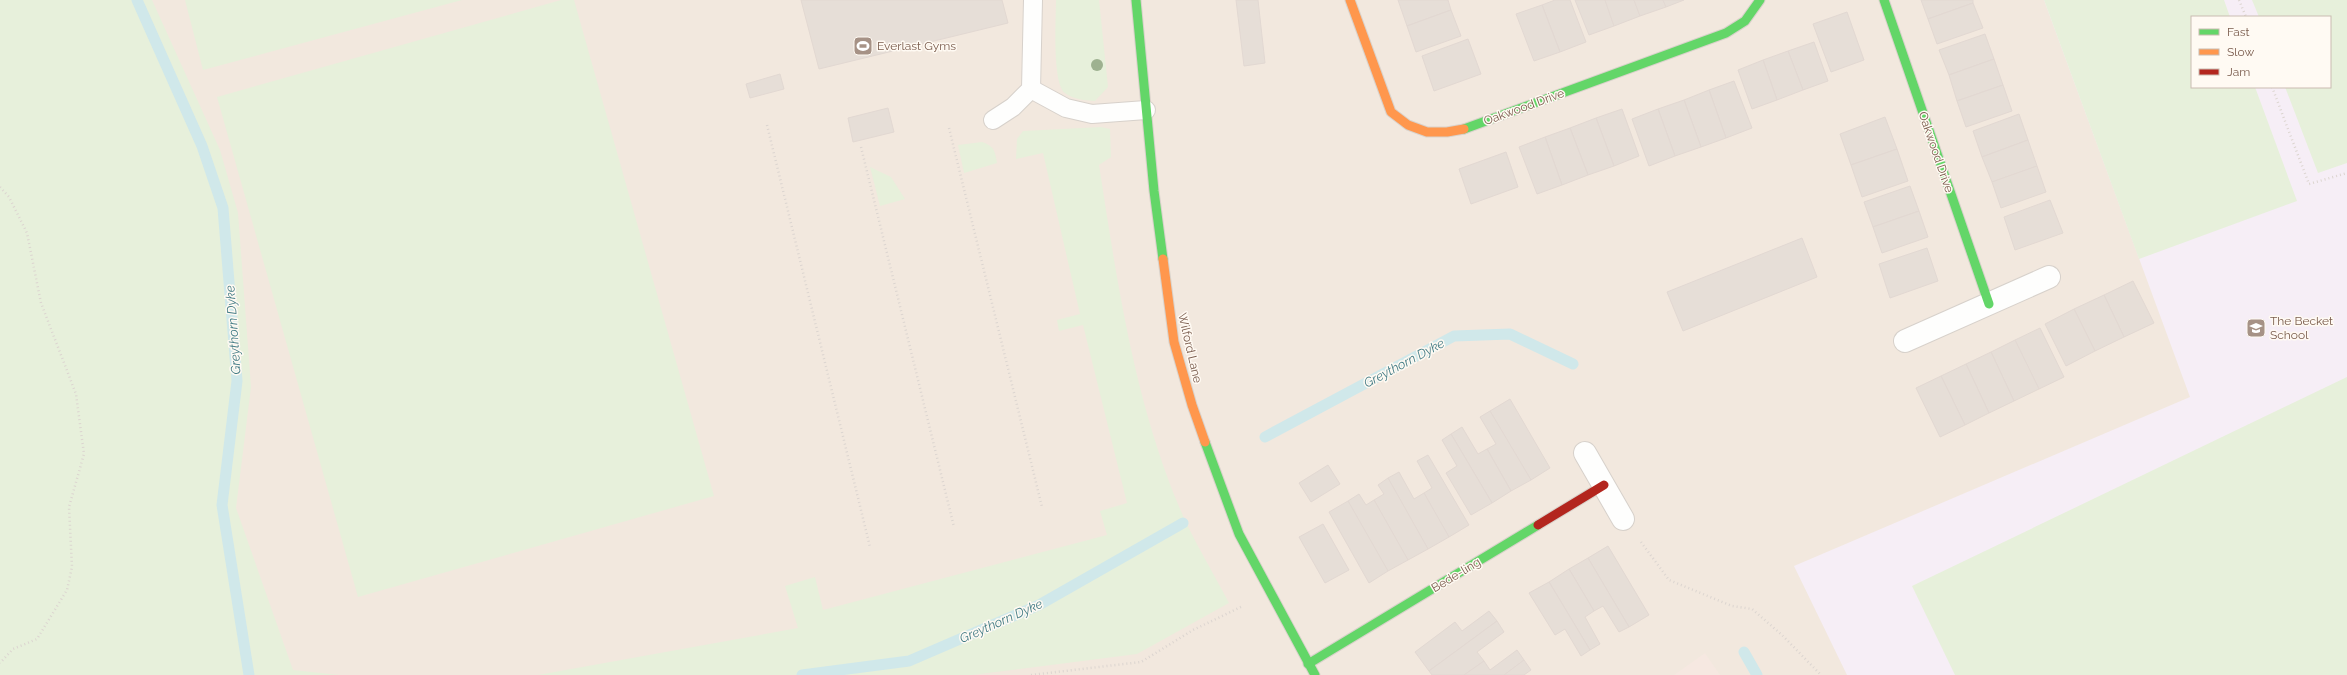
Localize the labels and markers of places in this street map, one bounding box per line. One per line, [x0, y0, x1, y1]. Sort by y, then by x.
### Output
sports icon: Everlast Gyms [852, 35, 874, 57]
place label: Everlast Gyms [877, 39, 956, 53]
place label: The Becket School [2270, 314, 2333, 342]
school or university icon: The Becket School [2245, 317, 2267, 339]

